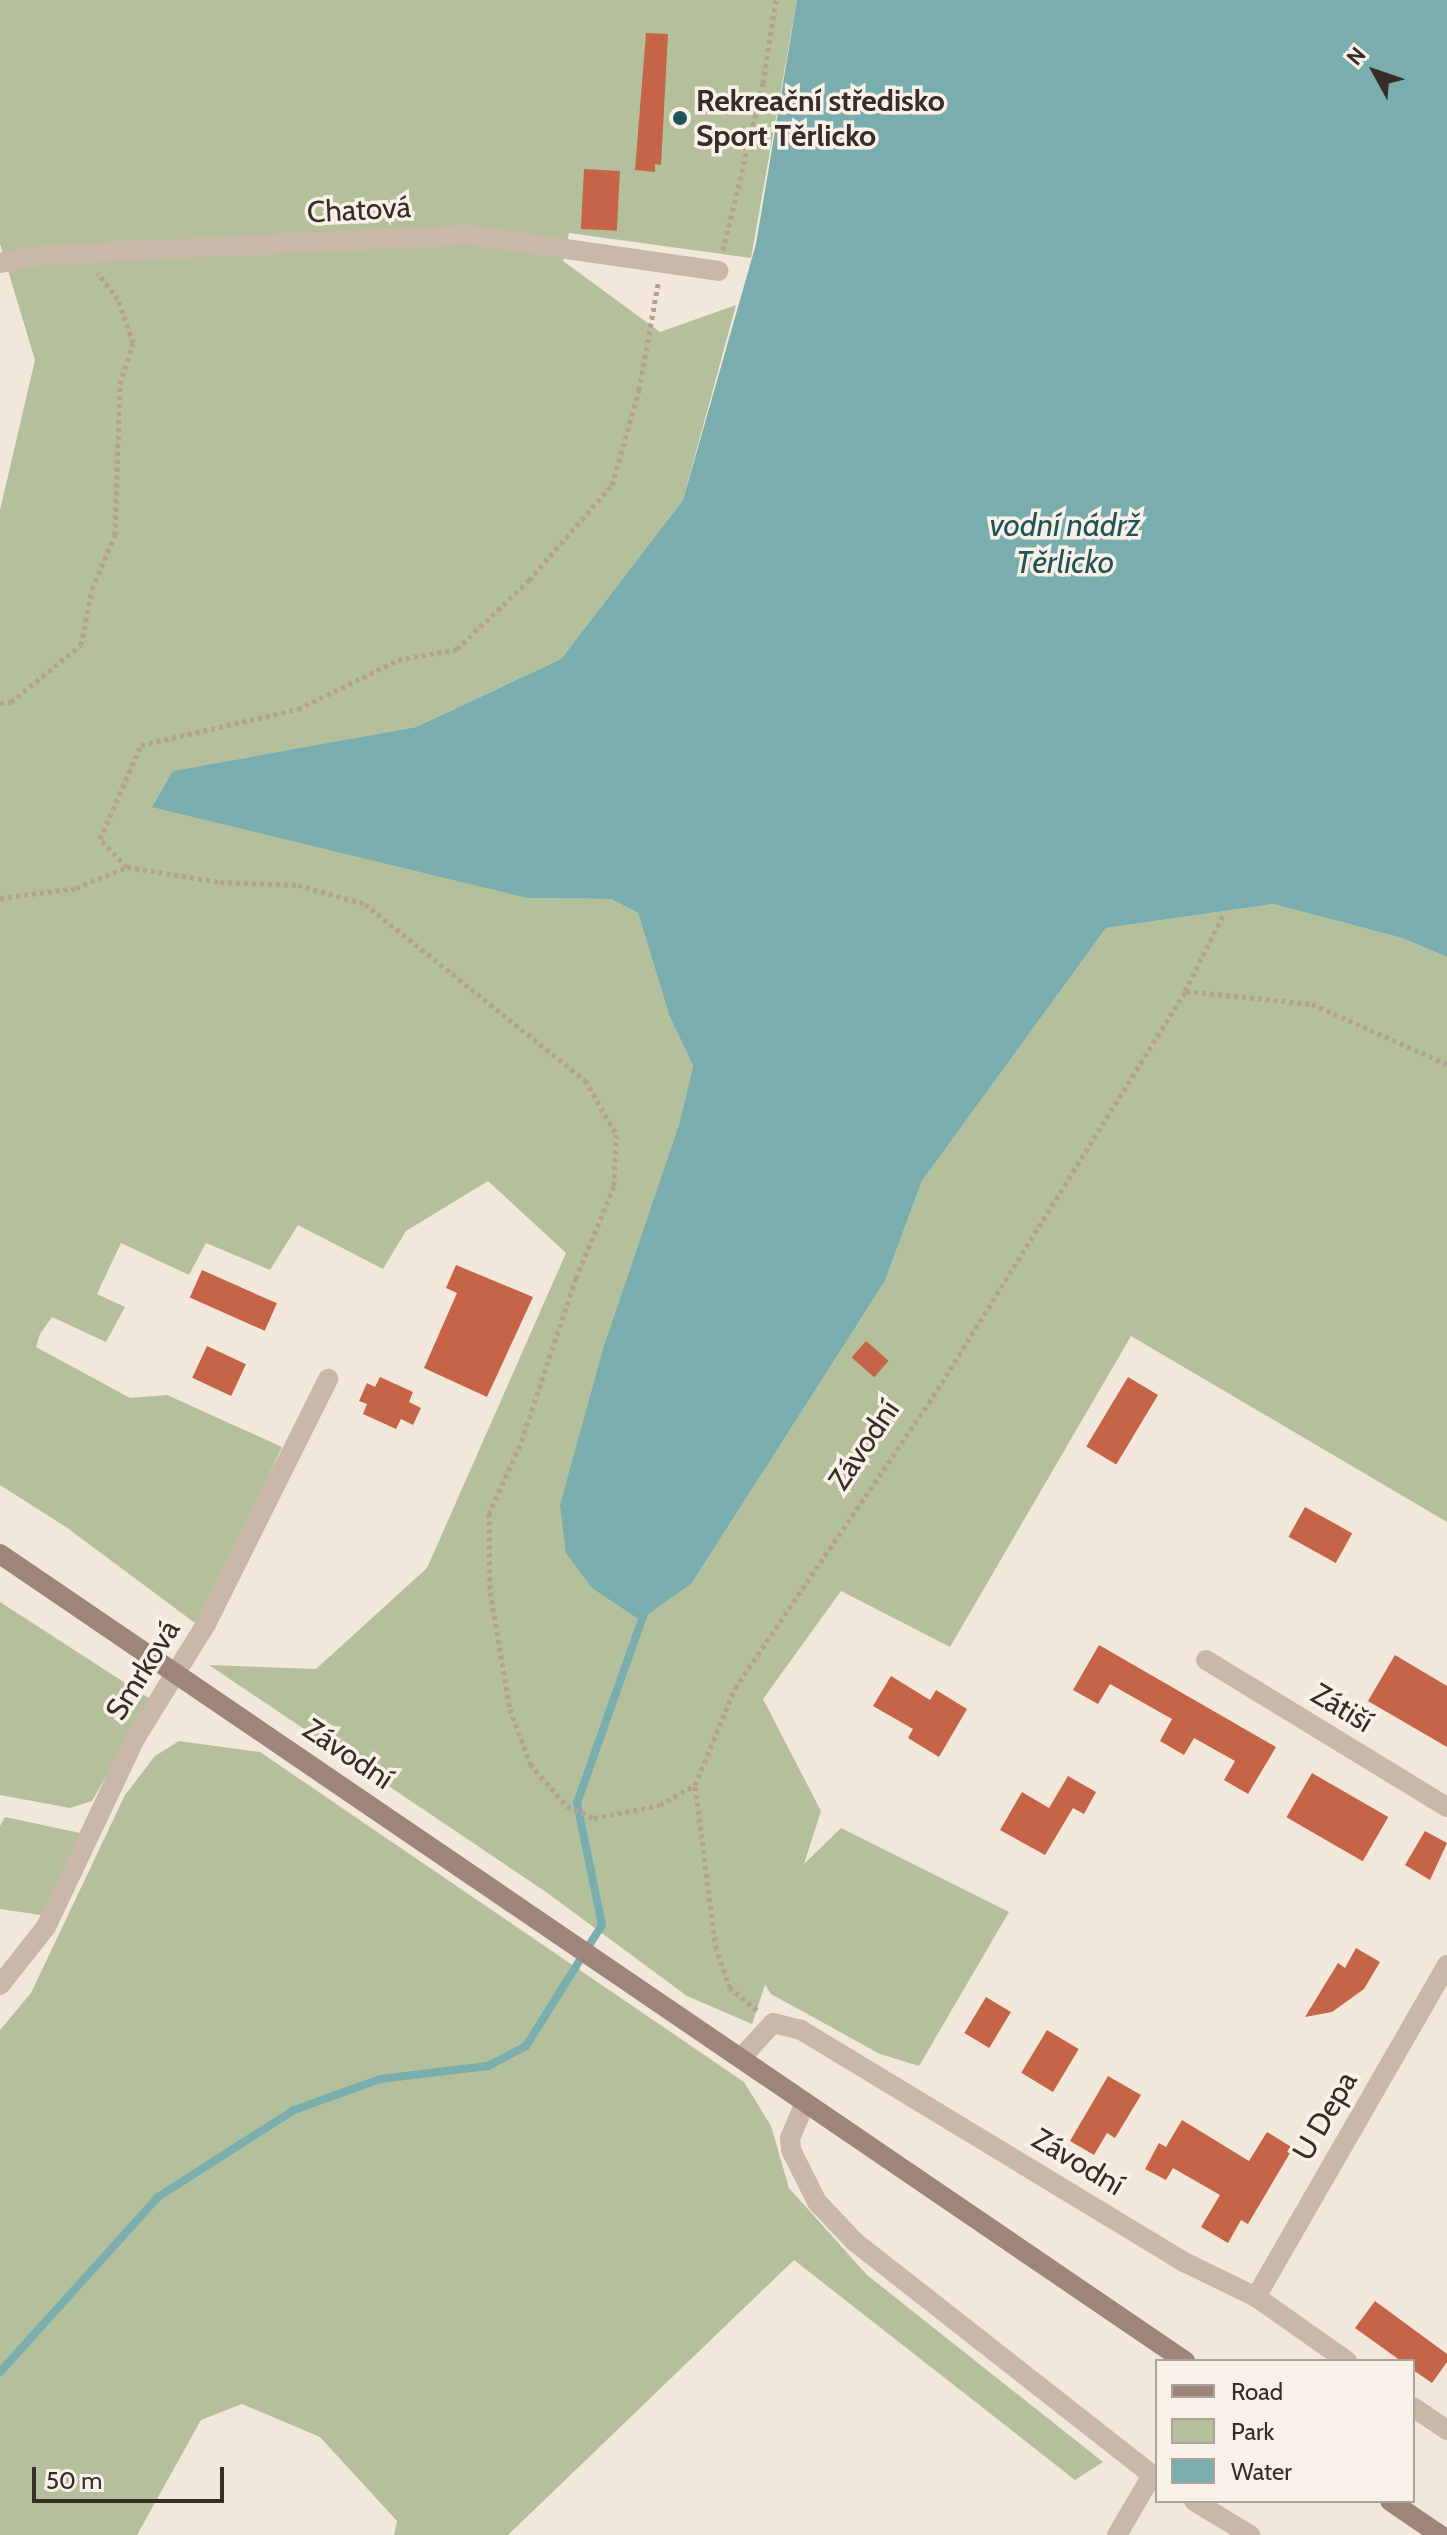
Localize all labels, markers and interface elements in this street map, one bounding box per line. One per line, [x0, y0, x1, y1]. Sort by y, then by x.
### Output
north arrow [1335, 32, 1415, 112]
text: N [1341, 42, 1372, 71]
place label: Rekreační středisko Sport Těrlicko [696, 83, 945, 154]
marker: Rekreační středisko Sport Těrlicko [671, 109, 689, 127]
street label: Chatová [306, 189, 412, 231]
water label: vodní nádrž Těrlicko [990, 507, 1140, 582]
street label: Závodní [821, 1393, 907, 1497]
street label: Smrková [98, 1613, 188, 1727]
street label: Zátiší [1305, 1676, 1379, 1740]
street label: Závodní [296, 1711, 400, 1797]
street label: U Depa [1285, 2065, 1365, 2167]
street label: Závodní [1026, 2121, 1130, 2203]
legend [1155, 2359, 1415, 2503]
text: Road [1231, 2377, 1283, 2406]
text: Park [1231, 2417, 1274, 2446]
scale bar [36, 2451, 228, 2501]
text: Water [1231, 2457, 1292, 2486]
text: 50 m [46, 2466, 102, 2495]

